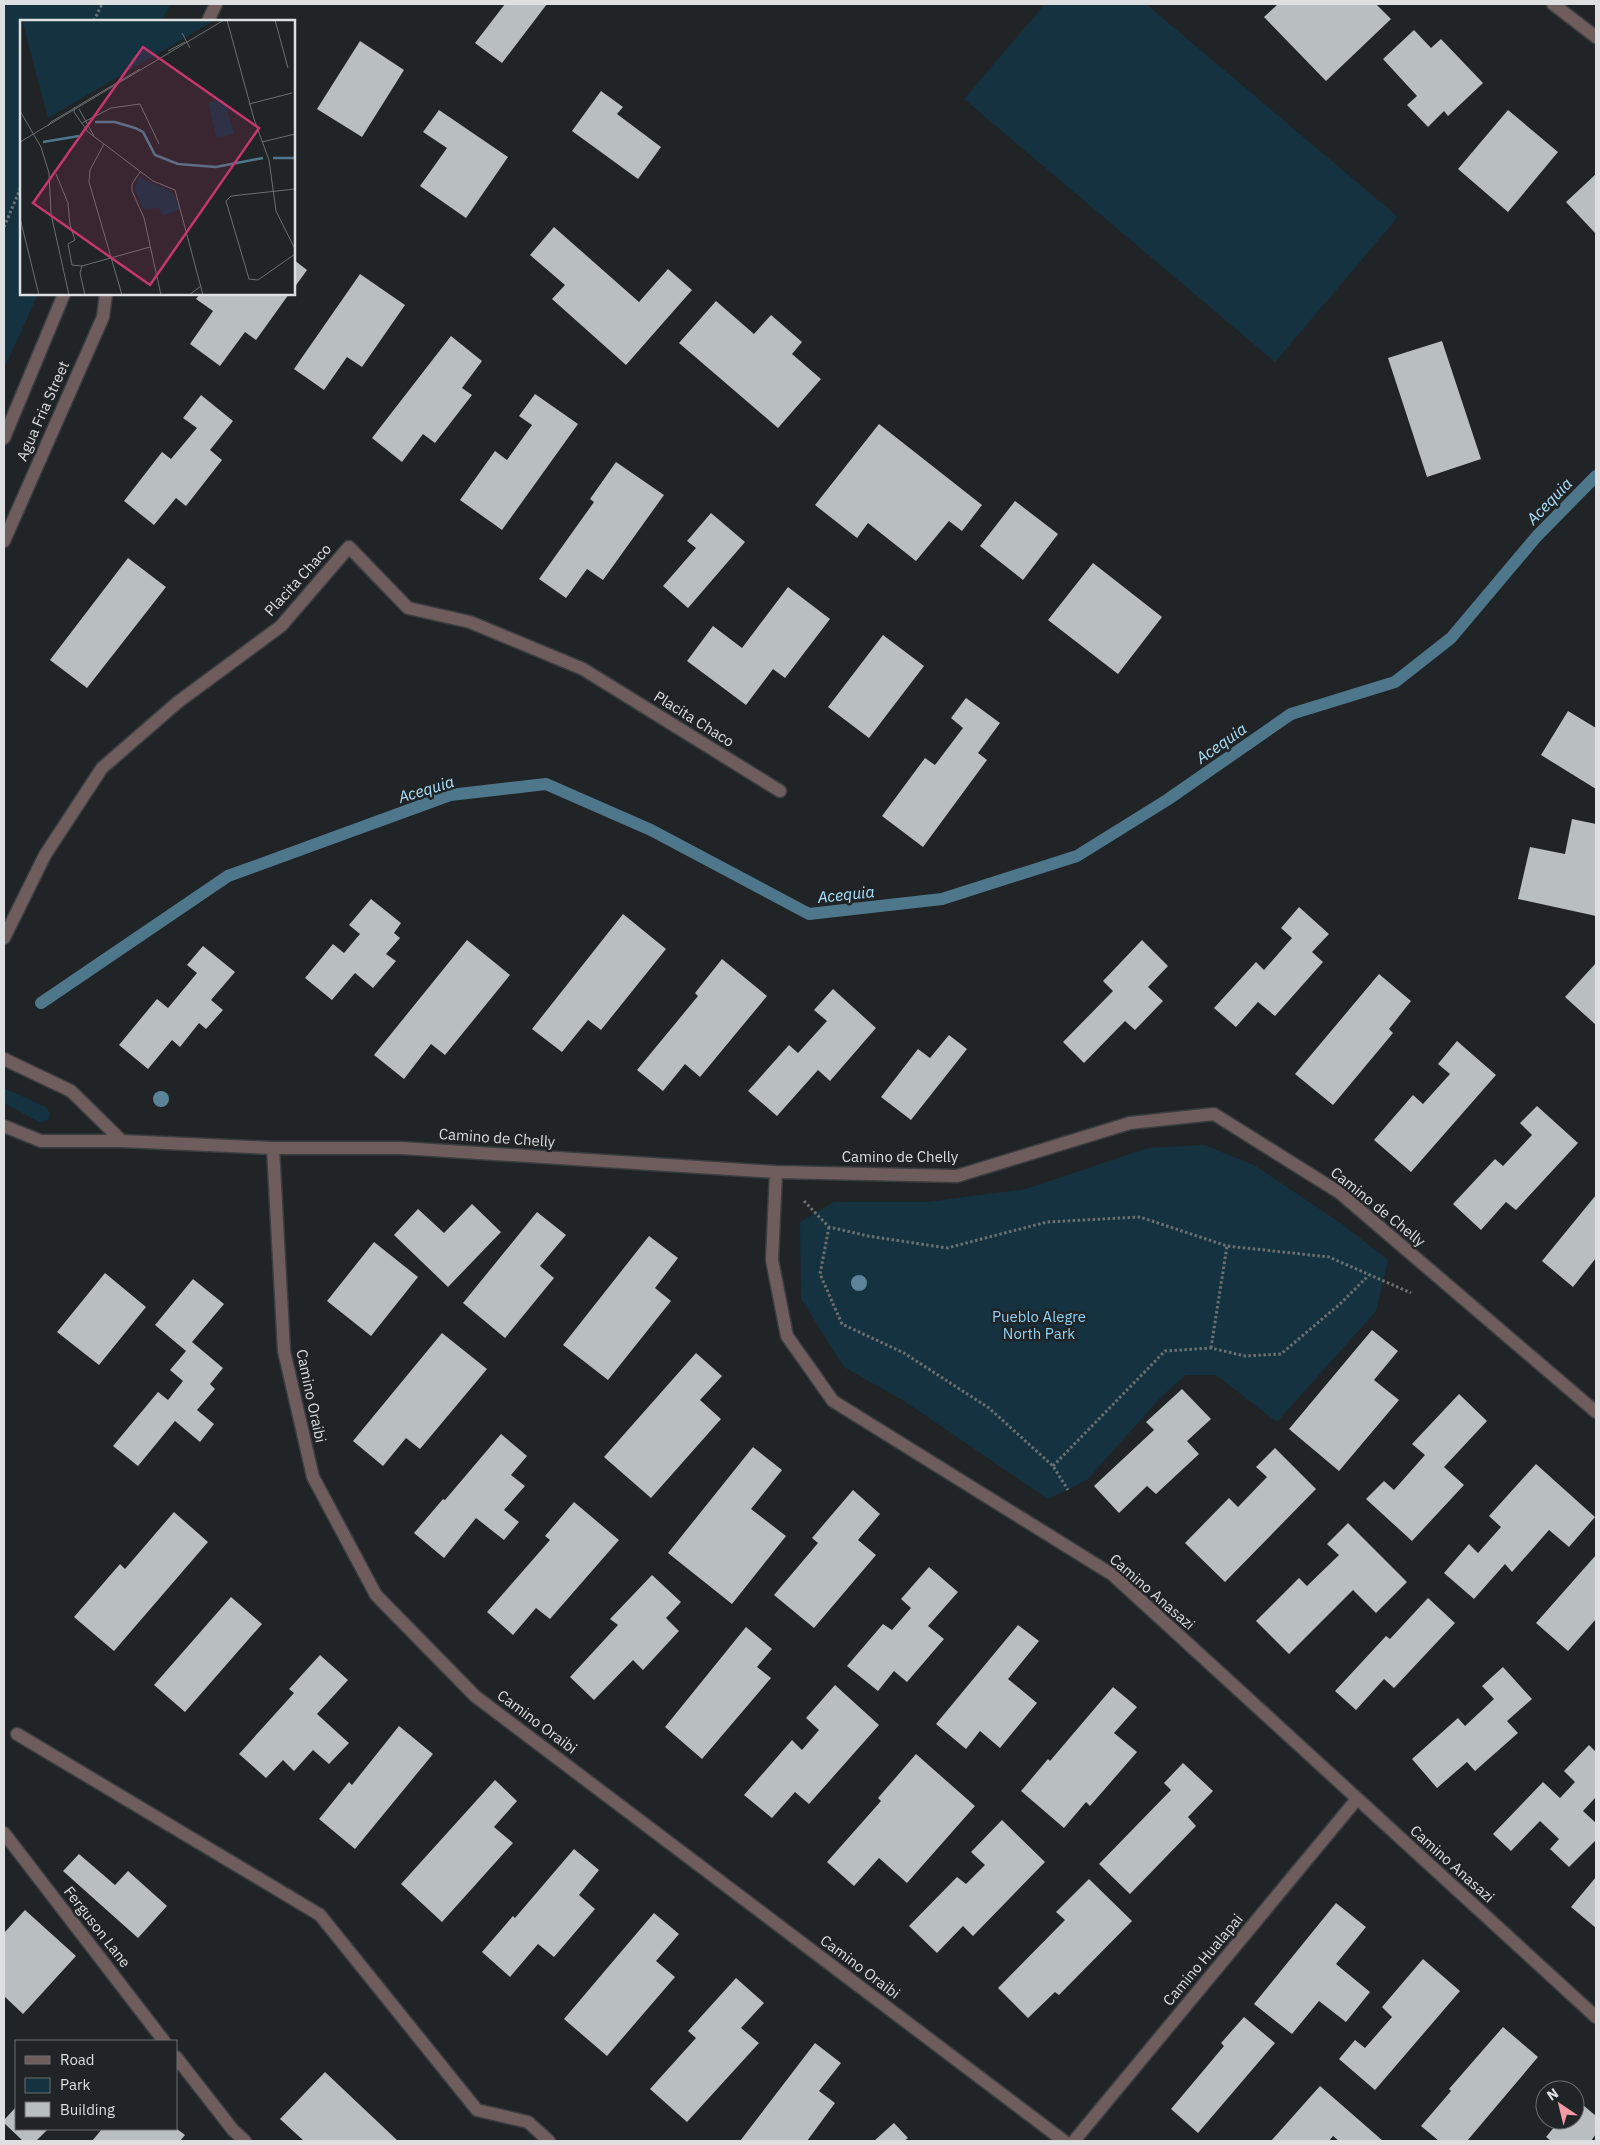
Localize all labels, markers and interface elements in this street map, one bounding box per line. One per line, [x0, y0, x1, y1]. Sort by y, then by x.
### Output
inset map [20, 20, 295, 295]
street label: Agua Fria Street [12, 358, 73, 464]
water label: Acequia [1521, 473, 1576, 529]
street label: Placita Chaco [260, 539, 335, 620]
street label: Placita Chaco [651, 686, 738, 751]
water label: Acequia [1191, 718, 1250, 768]
water label: Acequia [395, 771, 456, 807]
water label: Acequia [816, 881, 875, 907]
street label: Camino de Chelly [438, 1124, 556, 1151]
street label: Camino de Chelly [842, 1147, 959, 1166]
street label: Camino de Chelly [1327, 1163, 1430, 1251]
park label: Pueblo Alegre North Park [992, 1307, 1086, 1343]
street label: Camino Oraibi [292, 1348, 331, 1444]
street label: Camino Anasazi [1106, 1549, 1199, 1634]
street label: Camino Oraibi [494, 1685, 581, 1758]
street label: Camino Anasazi [1406, 1821, 1498, 1906]
street label: Ferguson Lane [60, 1882, 135, 1971]
street label: Camino Hualapai [1159, 1910, 1247, 2010]
street label: Camino Oraibi [817, 1930, 904, 2003]
legend [15, 2040, 178, 2130]
text: Road [60, 2050, 95, 2069]
text: Park [60, 2075, 90, 2094]
north arrow [1535, 2080, 1585, 2130]
text: N [1543, 2084, 1562, 2105]
text: Building [60, 2100, 115, 2119]

